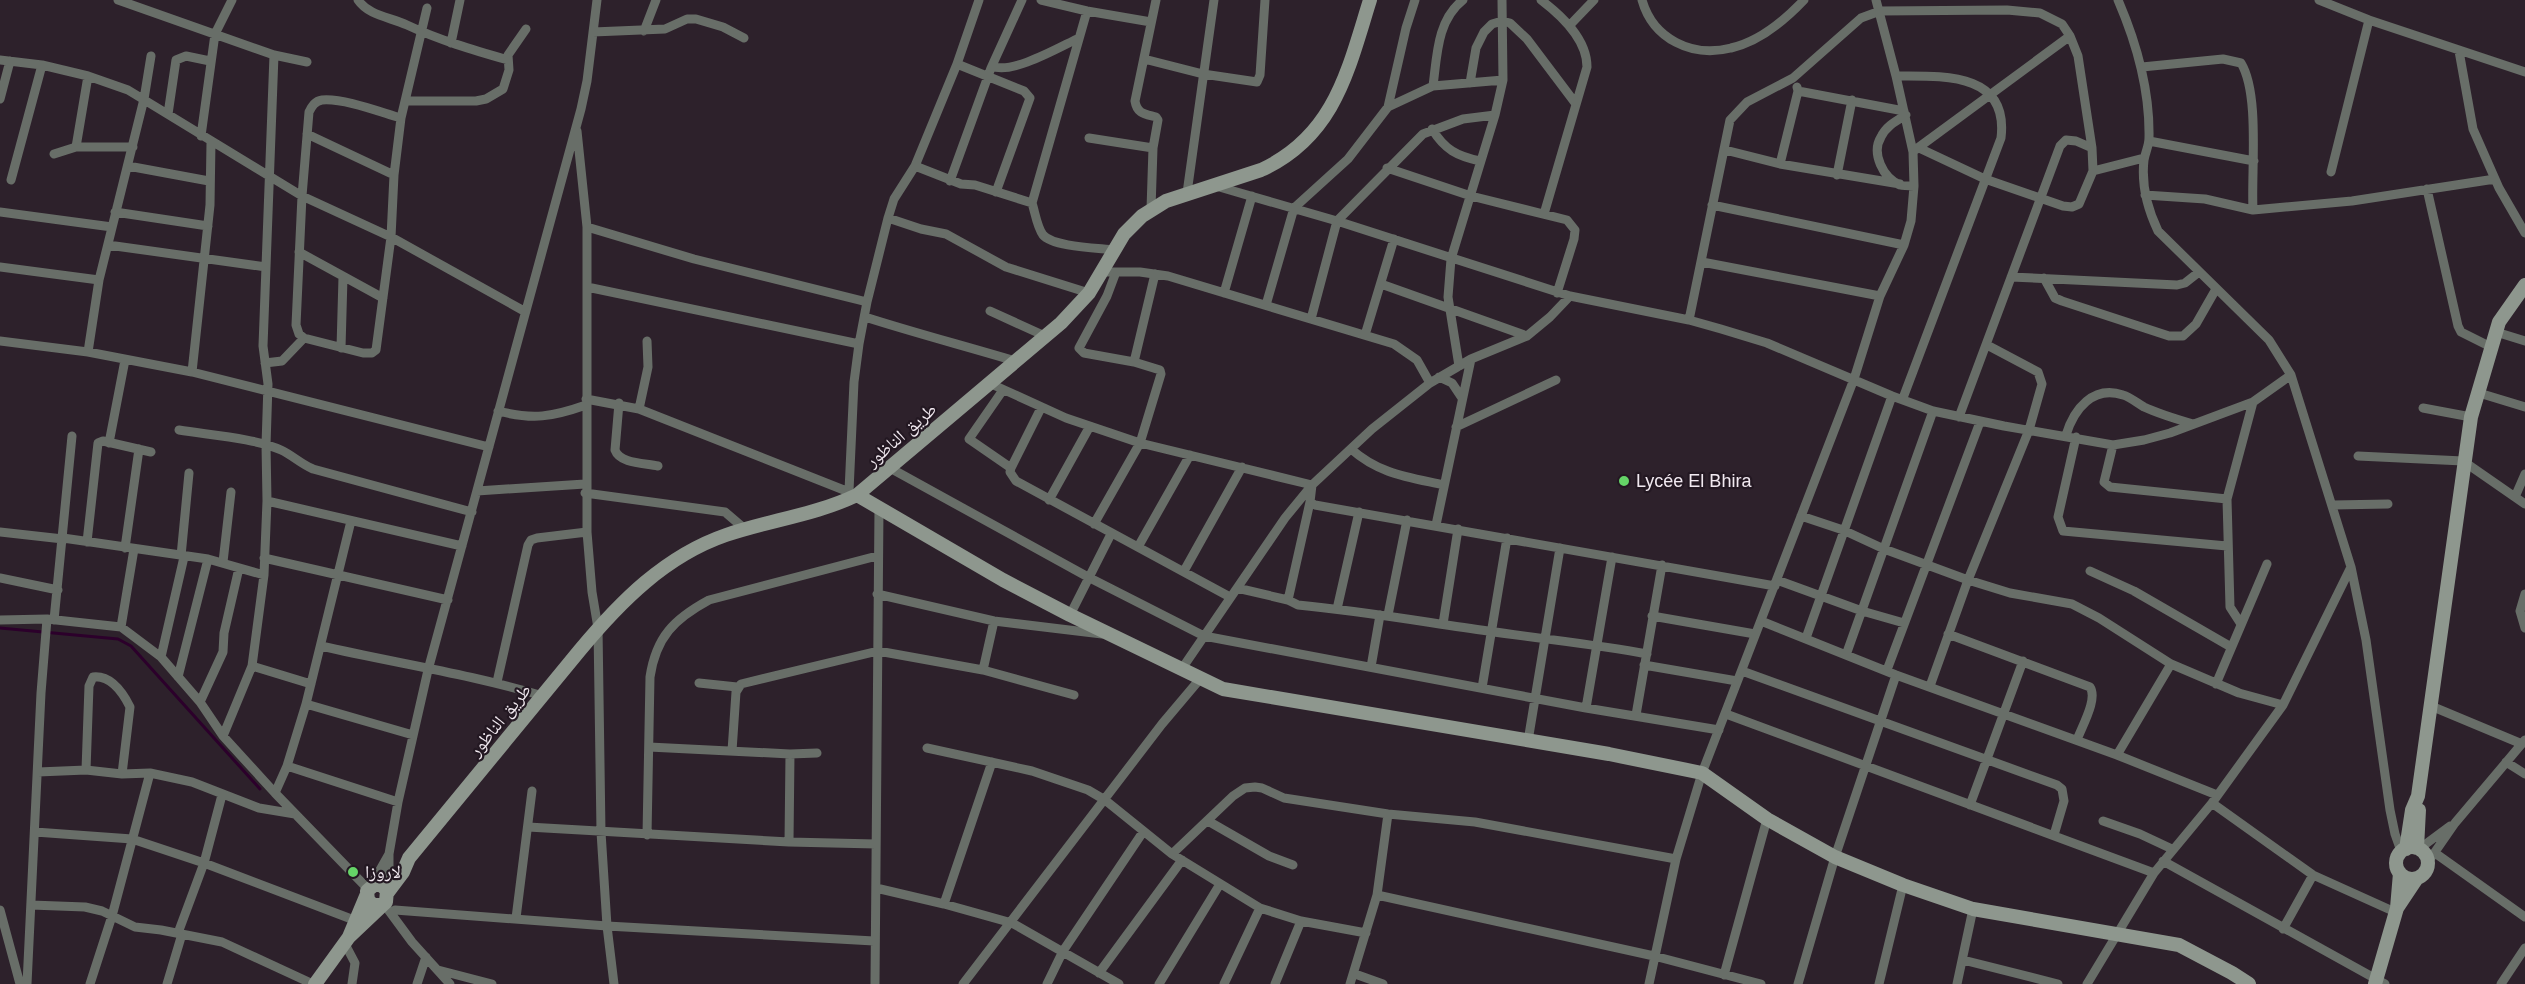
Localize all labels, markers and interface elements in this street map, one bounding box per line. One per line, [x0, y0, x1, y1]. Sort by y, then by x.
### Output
street label: طريق الناظور [861, 399, 941, 473]
place label: Lycée El Bhira [1636, 471, 1752, 491]
marker: Lycée El Bhira [1617, 474, 1631, 488]
street label: طريق الناظور [464, 680, 536, 762]
place label: لاروزا [365, 862, 401, 882]
marker: لاروزا [346, 865, 360, 879]

